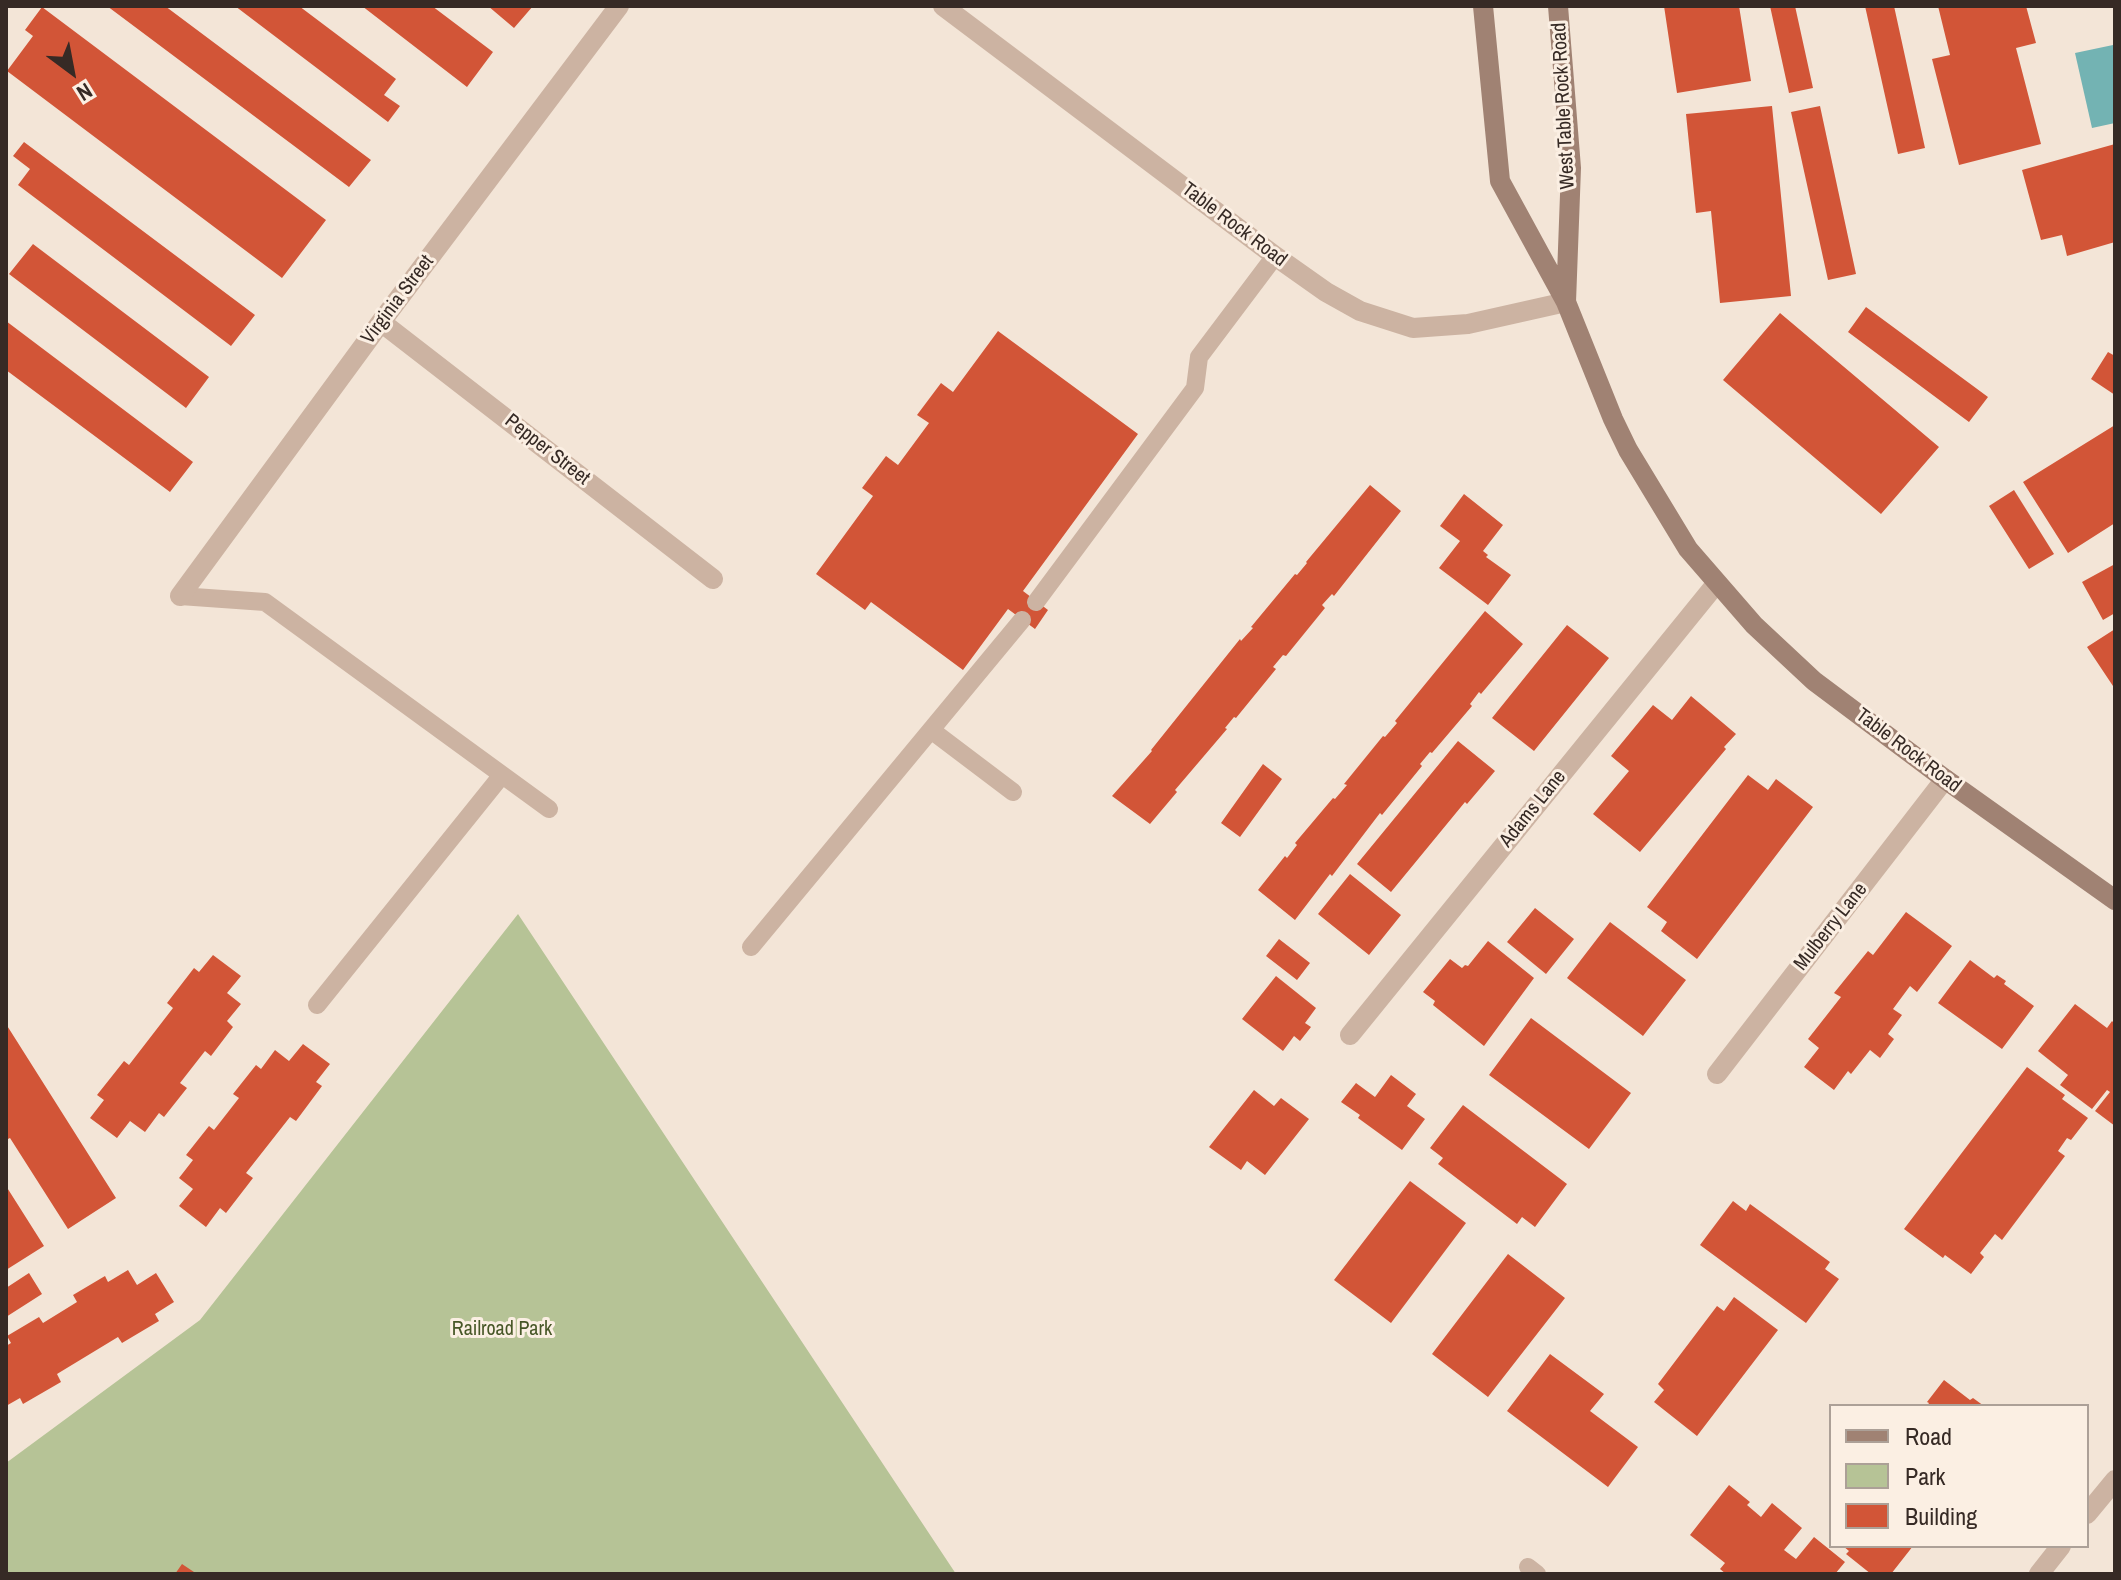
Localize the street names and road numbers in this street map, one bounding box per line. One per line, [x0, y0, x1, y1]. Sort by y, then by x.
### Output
street label: West Table Rock Road [1548, 22, 1580, 190]
street label: Table Rock Road [1177, 178, 1291, 272]
street label: Virginia Street [357, 251, 439, 349]
street label: Pepper Street [500, 409, 594, 491]
street label: Table Rock Road [1851, 704, 1965, 798]
street label: Adams Lane [1495, 766, 1571, 852]
street label: Mulberry Lane [1789, 878, 1873, 976]

